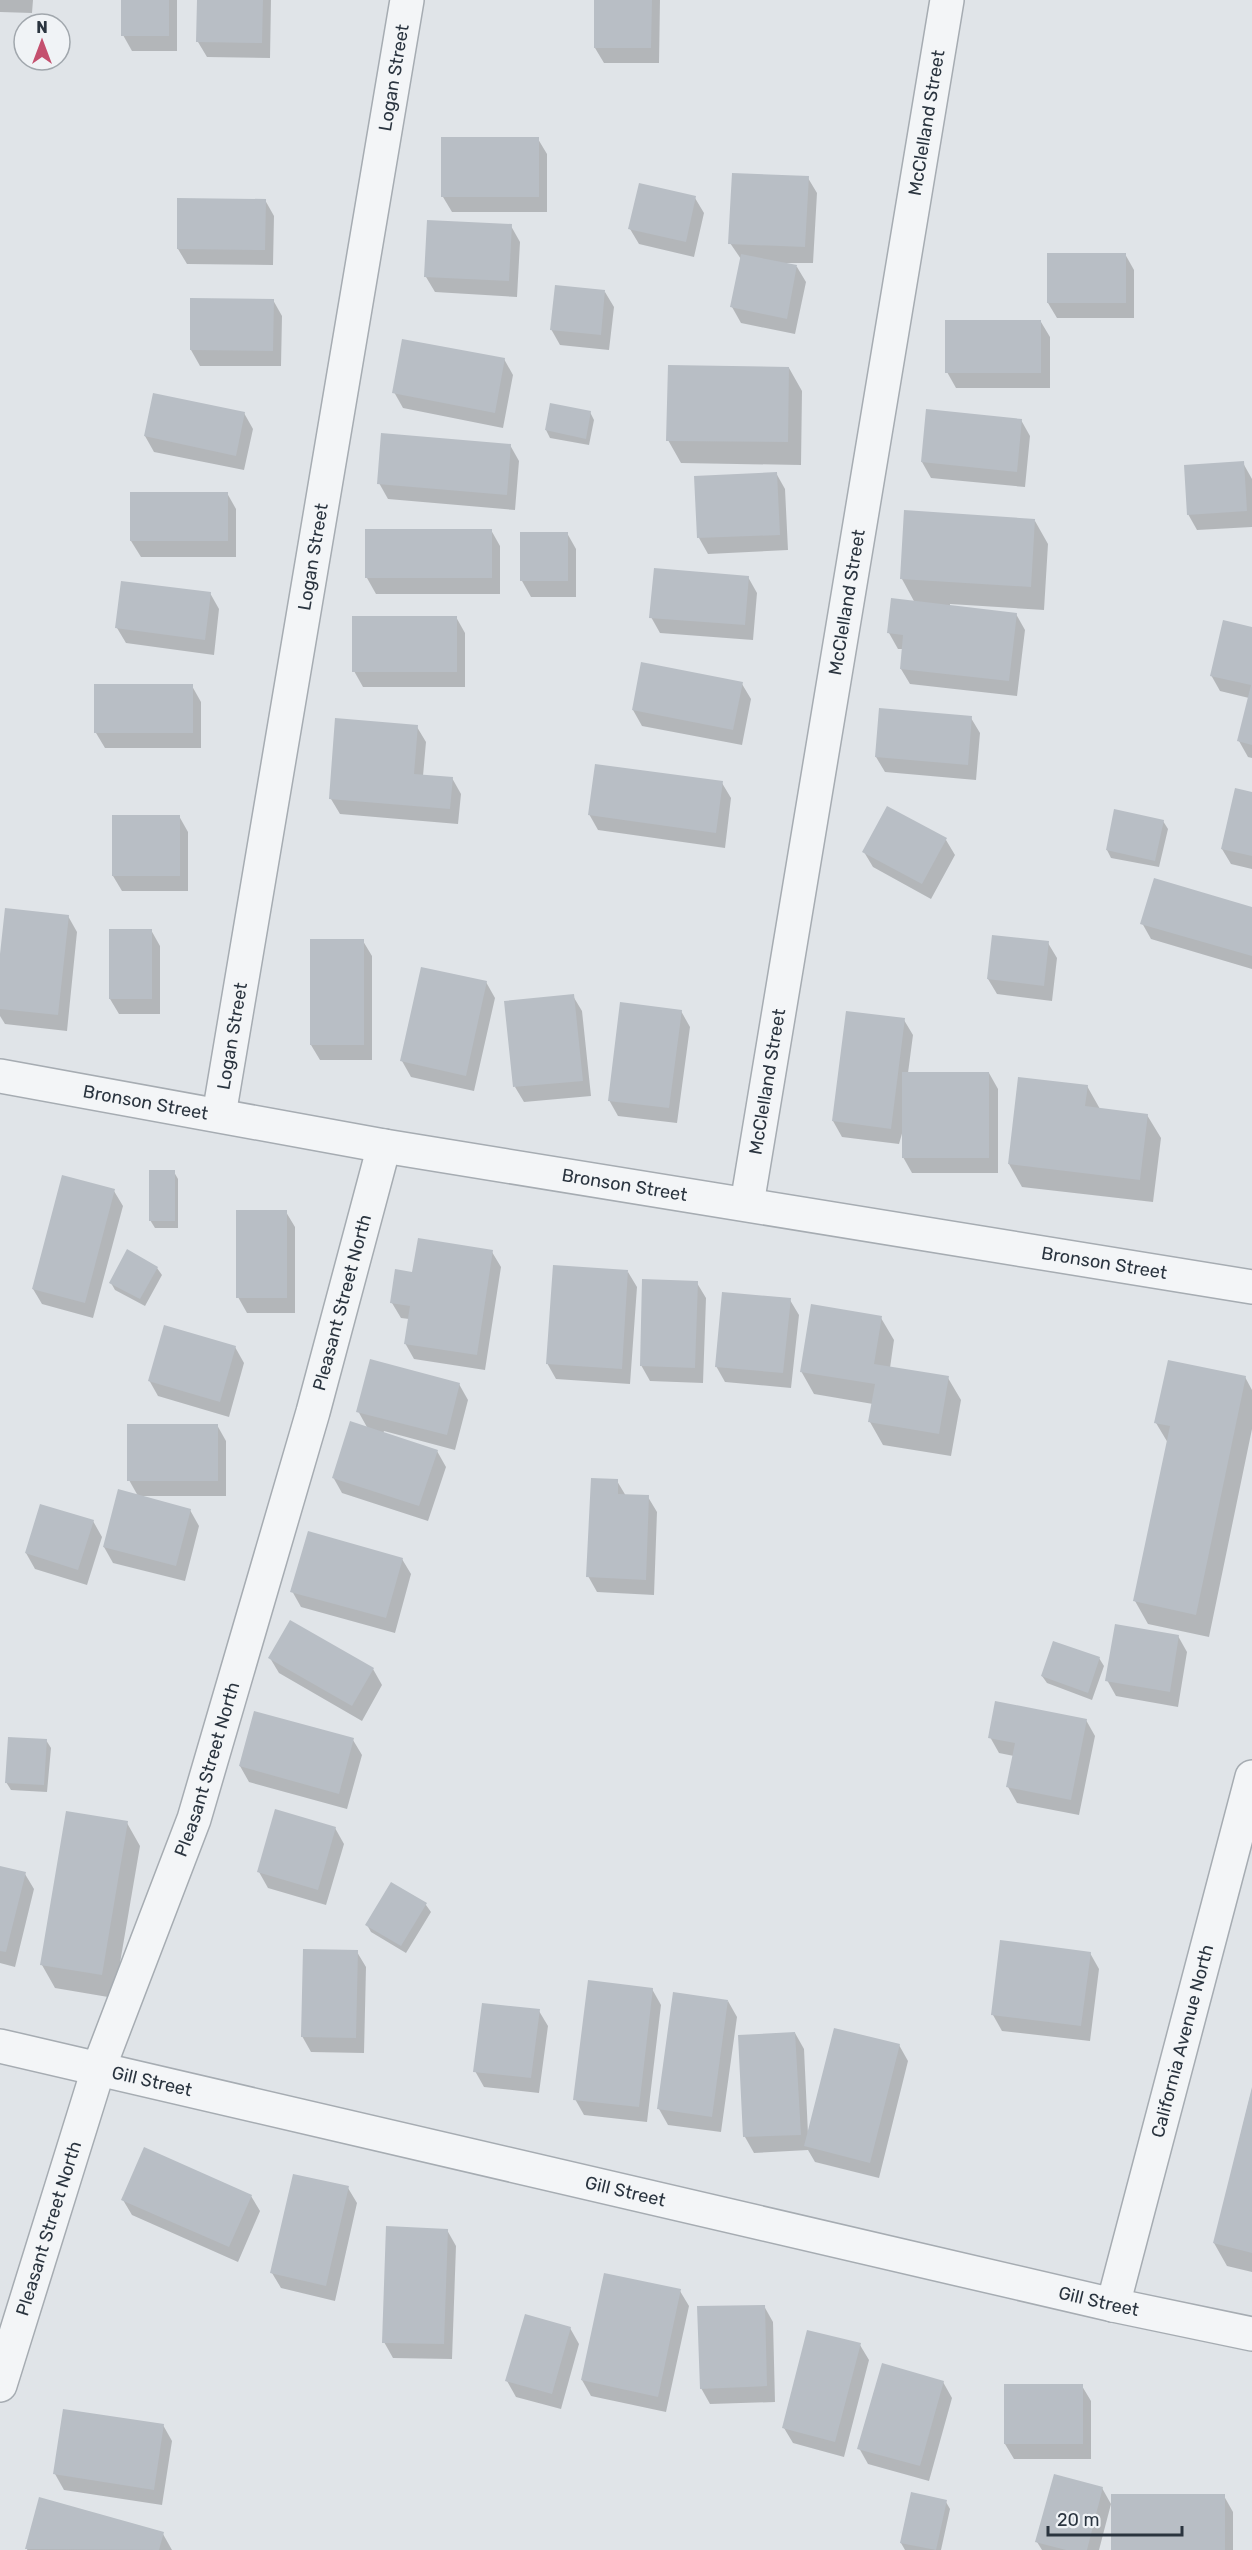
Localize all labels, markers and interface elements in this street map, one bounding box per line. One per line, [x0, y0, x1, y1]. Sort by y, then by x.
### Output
north arrow [12, 12, 72, 72]
text: N [36, 18, 48, 37]
street label: Logan Street [374, 22, 414, 133]
street label: McClelland Street [904, 48, 950, 197]
street label: Logan Street [293, 502, 333, 612]
street label: McClelland Street [824, 528, 870, 677]
street label: Logan Street [212, 981, 252, 1091]
street label: McClelland Street [744, 1007, 790, 1156]
street label: Bronson Street [81, 1080, 210, 1125]
street label: Bronson Street [560, 1164, 689, 1206]
street label: Pleasant Street North [308, 1212, 376, 1393]
street label: Bronson Street [1040, 1242, 1169, 1284]
street label: Pleasant Street North [170, 1679, 244, 1860]
street label: California Avenue North [1147, 1942, 1218, 2140]
street label: Gill Street [110, 2061, 194, 2101]
street label: Pleasant Street North [11, 2138, 86, 2318]
street label: Gill Street [583, 2172, 668, 2212]
street label: Gill Street [1056, 2282, 1141, 2321]
scale bar [1048, 2499, 1182, 2537]
text: 20 m [1057, 2509, 1099, 2531]

